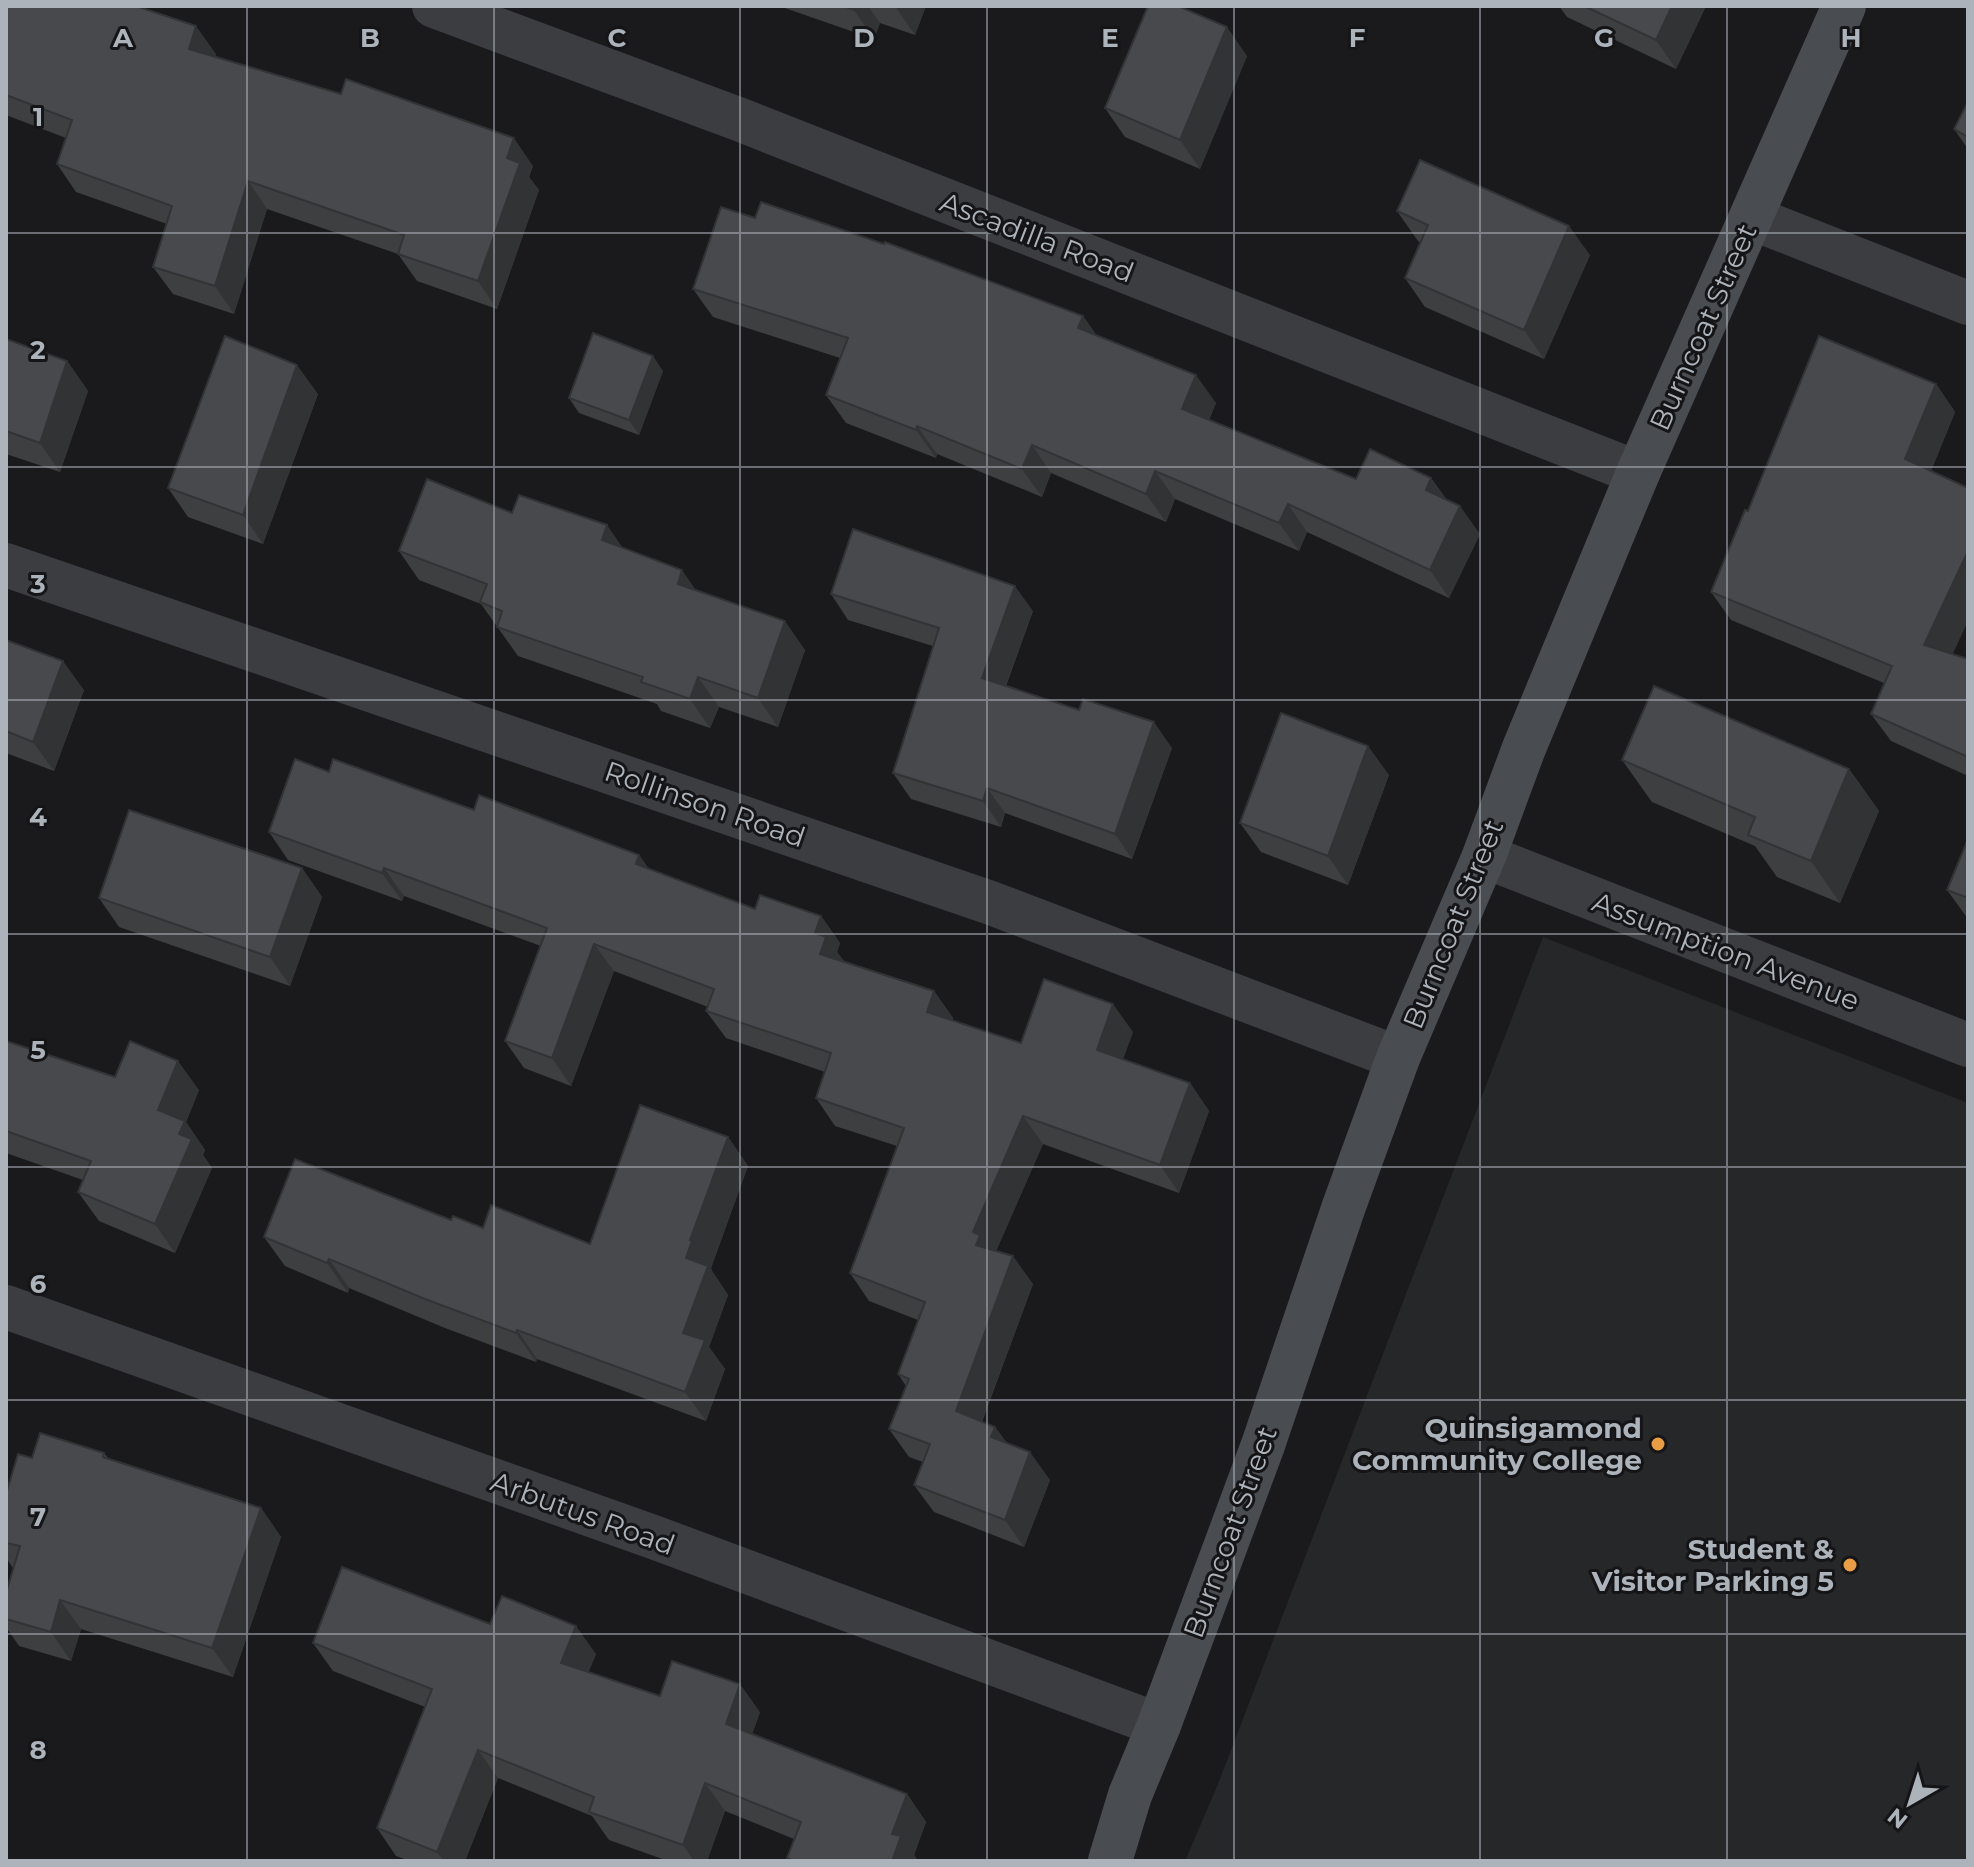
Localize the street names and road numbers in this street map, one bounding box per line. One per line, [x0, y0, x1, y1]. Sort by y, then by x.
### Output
street label: Ascadilla Road [935, 184, 1139, 290]
street label: Burncoat Street [1642, 218, 1764, 436]
street label: Rollinson Road [600, 754, 810, 854]
street label: Burncoat Street [1396, 814, 1510, 1034]
street label: Assumption Avenue [1588, 884, 1864, 1018]
street label: Burncoat Street [1176, 1422, 1284, 1642]
street label: Arbutus Road [486, 1464, 680, 1562]

